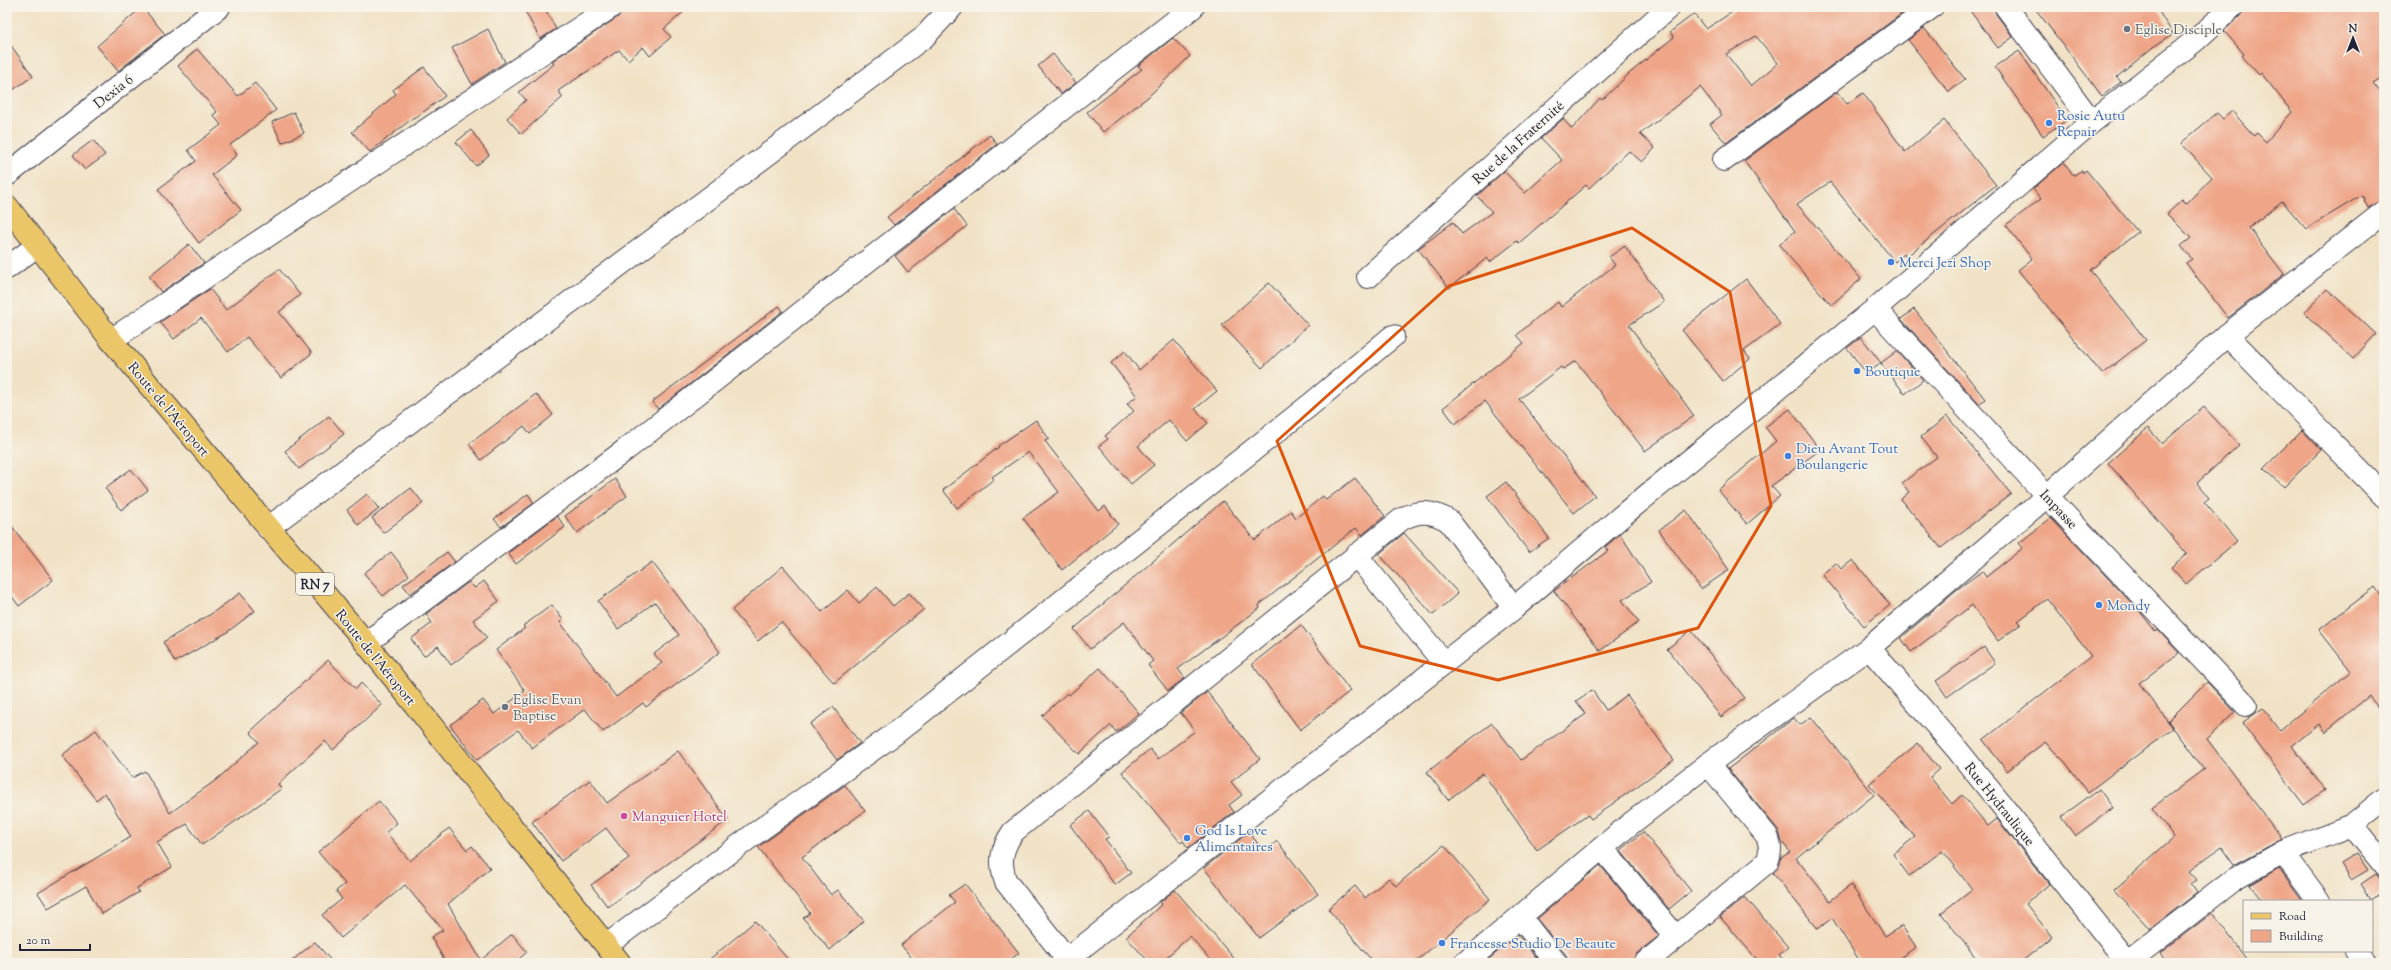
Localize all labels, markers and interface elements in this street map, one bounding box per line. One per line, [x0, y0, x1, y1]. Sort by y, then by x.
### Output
north arrow [2333, 18, 2373, 58]
place label: Eglise Disciple [2135, 21, 2222, 41]
text: N [2348, 21, 2358, 37]
marker: Eglise Disciple [2122, 24, 2132, 34]
street label: Dexia 6 [90, 71, 138, 114]
street label: Rue de la Fraternité [1469, 97, 1570, 190]
place label: Rosie Autu Repair [2057, 107, 2125, 143]
marker: Rosie Autu Repair [2044, 118, 2054, 128]
place label: Merci Jezi Shop [1899, 254, 1991, 274]
marker: Merci Jezi Shop [1886, 257, 1896, 267]
street label: Route de l’Aéroport [122, 359, 213, 462]
place label: Boutique [1865, 363, 1921, 383]
marker: Boutique [1852, 366, 1862, 376]
place label: Dieu Avant Tout Boulangerie [1796, 440, 1898, 476]
marker: Dieu Avant Tout Boulangerie [1783, 451, 1793, 461]
street label: Impasse [2034, 486, 2081, 535]
road number: RN 7 [296, 573, 334, 595]
place label: Mondy [2107, 597, 2150, 617]
marker: Mondy [2094, 600, 2104, 610]
street label: Route de l’Aéroport [329, 606, 420, 711]
place label: Eglise Evan Baptise [513, 691, 582, 727]
marker: Eglise Evan Baptise [500, 702, 510, 712]
street label: Rue Hydraulique [1958, 759, 2038, 851]
place label: Manguier Hotel [632, 808, 727, 828]
marker: Manguier Hotel [619, 811, 629, 821]
place label: God Is Love Alimentaires [1195, 822, 1273, 858]
marker: God Is Love Alimentaires [1182, 833, 1192, 843]
legend [2243, 900, 2373, 952]
text: Road [2279, 908, 2306, 926]
scale bar [20, 926, 90, 952]
text: Building [2279, 928, 2323, 946]
text: 20 m [26, 932, 51, 950]
place label: Francesse Studio De Beaute [1450, 935, 1616, 955]
marker: Francesse Studio De Beaute [1437, 938, 1447, 948]

